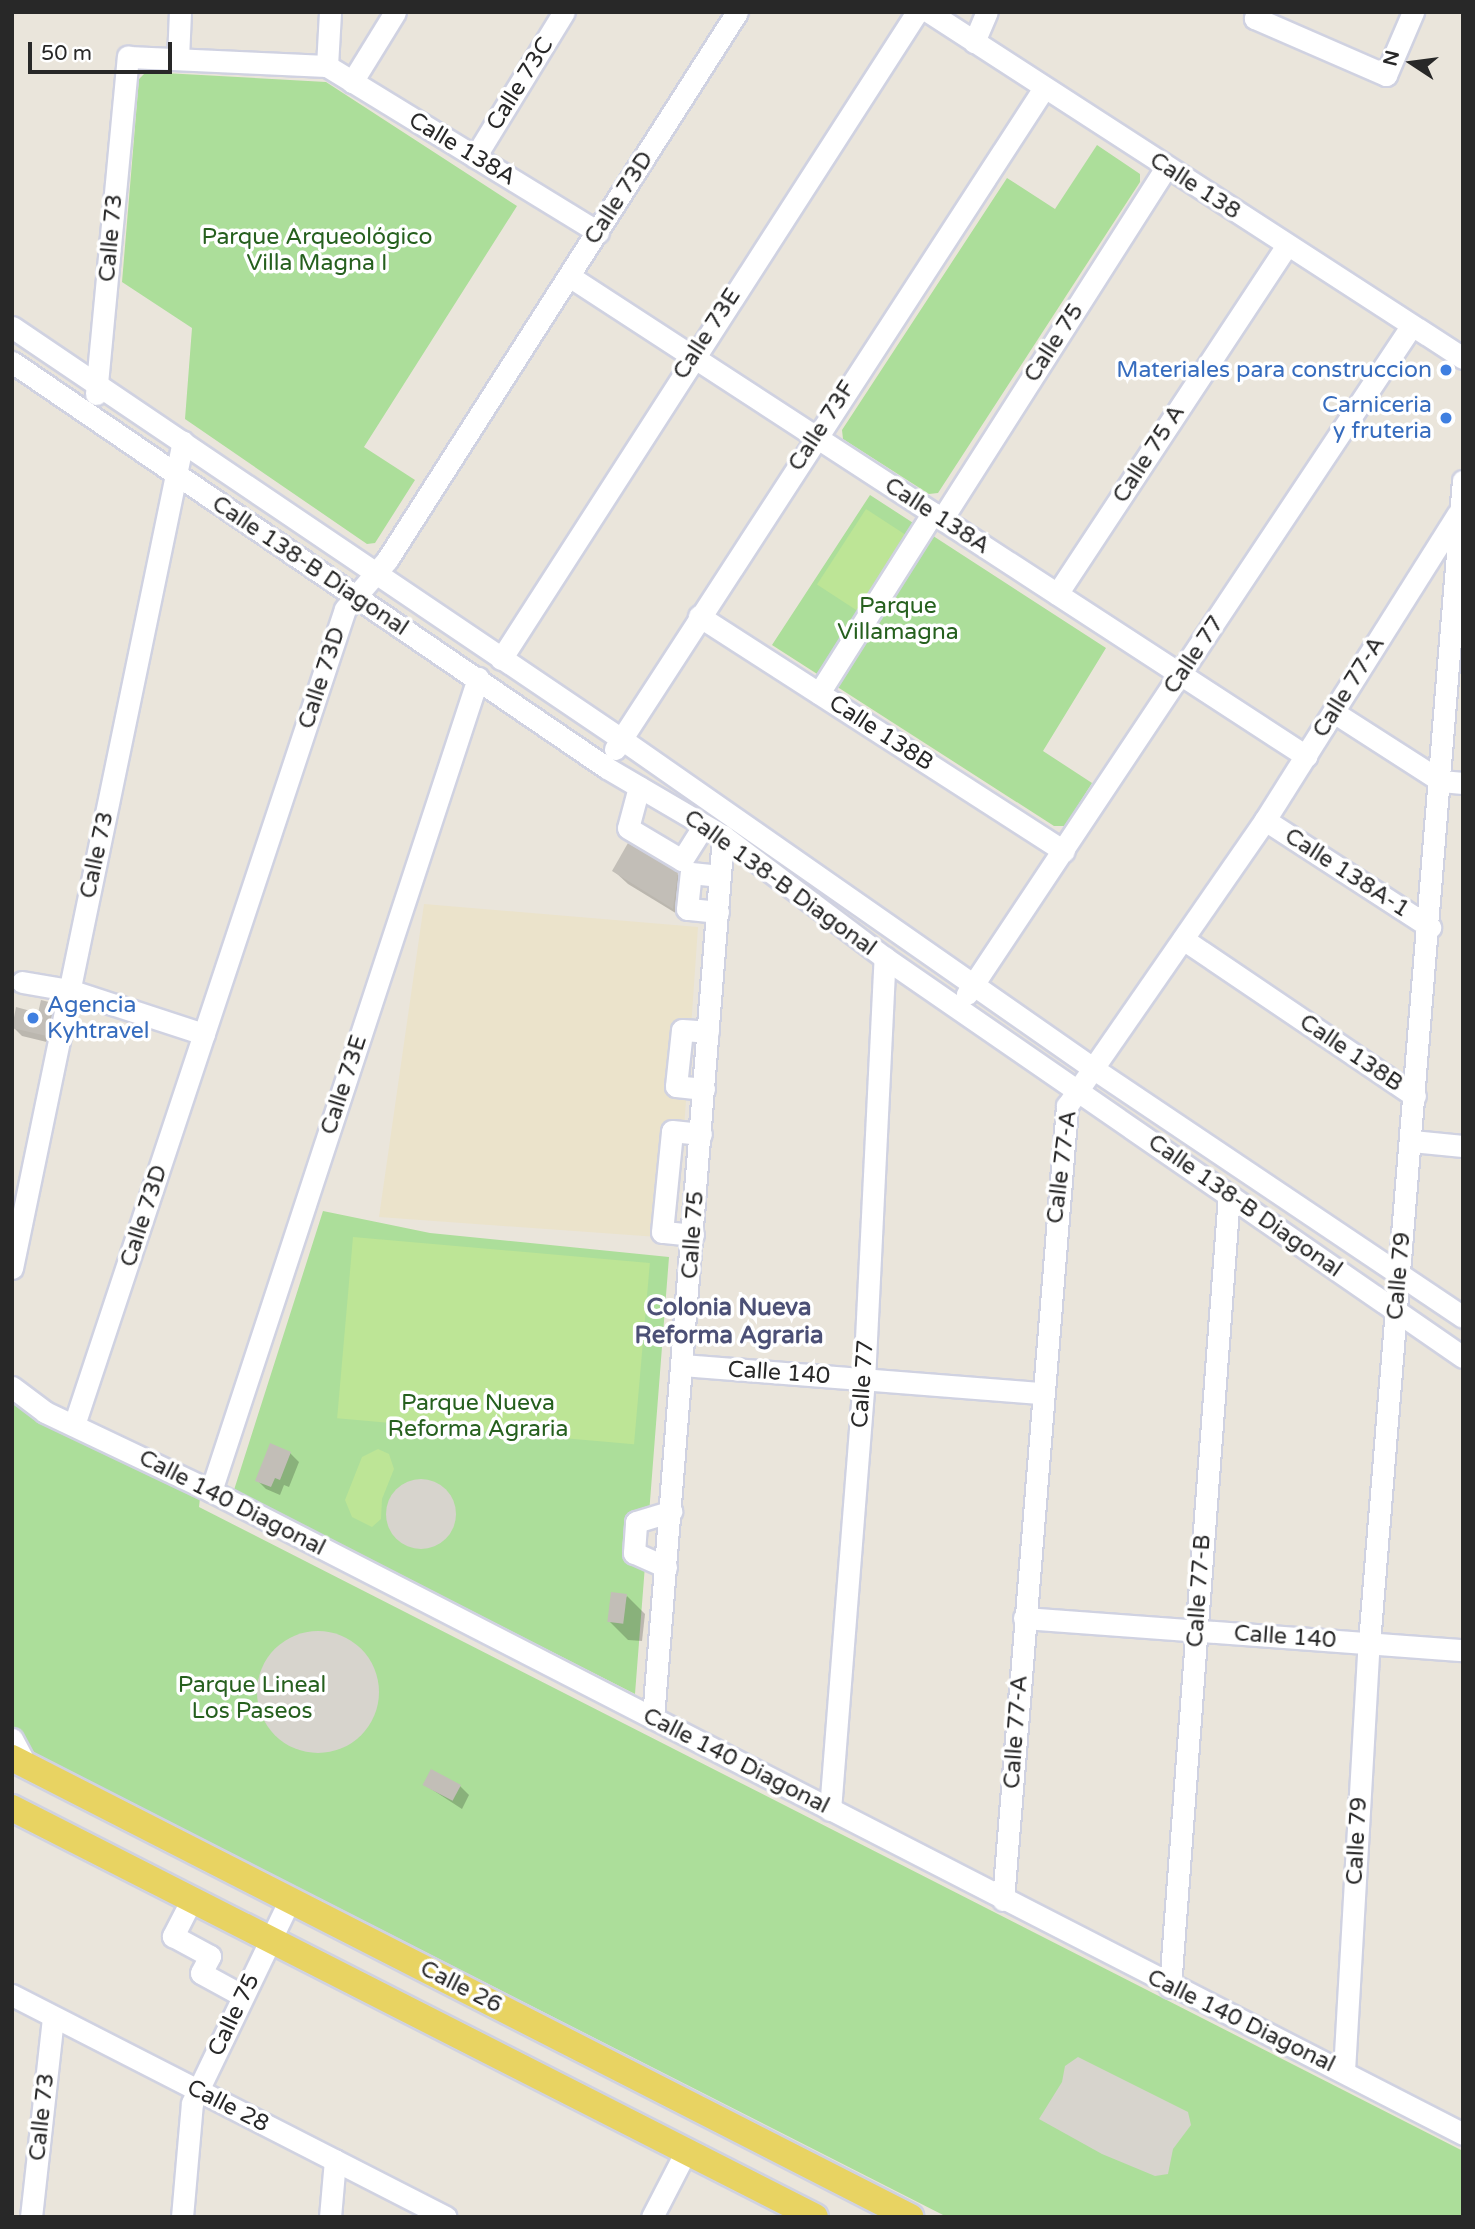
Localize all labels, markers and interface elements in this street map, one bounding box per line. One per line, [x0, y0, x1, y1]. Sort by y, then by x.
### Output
scale bar [32, 28, 175, 72]
north arrow [1377, 28, 1447, 98]
street label: Calle 73C [481, 32, 559, 136]
text: 50 m [41, 41, 92, 66]
text: N [1379, 48, 1404, 68]
street label: Calle 138A [404, 106, 520, 192]
street label: Calle 73D [579, 146, 659, 250]
street label: Calle 138 [1144, 146, 1246, 226]
street label: Calle 73 [93, 193, 129, 283]
park label: Parque Arqueológico Villa Magna I [202, 223, 432, 277]
street label: Calle 73E [667, 283, 747, 385]
street label: Calle 75 [1018, 298, 1090, 388]
place label: Materiales para construccion [1116, 356, 1432, 384]
marker: Materiales para construccion [1438, 362, 1454, 378]
street label: Calle 73F [783, 376, 861, 476]
place label: Carniceria y fruteria [1322, 391, 1432, 445]
street label: Calle 75 A [1107, 400, 1191, 508]
marker: Carniceria y fruteria [1438, 410, 1454, 426]
street label: Calle 138A [879, 472, 995, 560]
street label: Calle 138-B Diagonal [207, 490, 413, 642]
park label: Parque Villamagna [837, 592, 959, 646]
street label: Calle 77 [1158, 611, 1230, 699]
street label: Calle 73D [293, 624, 351, 732]
street label: Calle 77-A [1307, 631, 1391, 743]
street label: Calle 138B [824, 689, 938, 777]
street label: Calle 138-B Diagonal [679, 804, 881, 962]
street label: Calle 73 [74, 809, 120, 901]
street label: Calle 138A-1 [1279, 822, 1415, 924]
place label: Agencia Kyhtravel [47, 991, 150, 1045]
street label: Calle 138B [1294, 1008, 1408, 1098]
marker: Agencia Kyhtravel [25, 1010, 41, 1026]
street label: Calle 73E [315, 1032, 373, 1138]
street label: Calle 77-A [1041, 1109, 1083, 1225]
street label: Calle 138-B Diagonal [1143, 1128, 1347, 1284]
street label: Calle 73D [115, 1162, 173, 1270]
street label: Calle 75 [676, 1190, 710, 1280]
street label: Calle 79 [1381, 1231, 1417, 1321]
district label: Colonia Nueva Reforma Agraria [635, 1294, 823, 1350]
street label: Calle 77 [846, 1339, 880, 1429]
street label: Calle 140 [727, 1356, 831, 1390]
park label: Parque Nueva Reforma Agraria [388, 1389, 568, 1443]
street label: Calle 140 Diagonal [134, 1444, 330, 1562]
street label: Calle 77-B [1181, 1534, 1217, 1648]
street label: Calle 140 [1233, 1620, 1337, 1654]
park label: Parque Lineal Los Paseos [178, 1671, 326, 1725]
street label: Calle 77-A [998, 1674, 1034, 1790]
street label: Calle 140 Diagonal [638, 1702, 834, 1820]
street label: Calle 79 [1341, 1796, 1373, 1886]
street label: Calle 26 [415, 1955, 507, 2019]
street label: Calle 140 Diagonal [1143, 1964, 1339, 2078]
street label: Calle 75 [202, 1969, 266, 2061]
street label: Calle 73 [24, 2072, 60, 2162]
street label: Calle 28 [182, 2074, 274, 2138]

